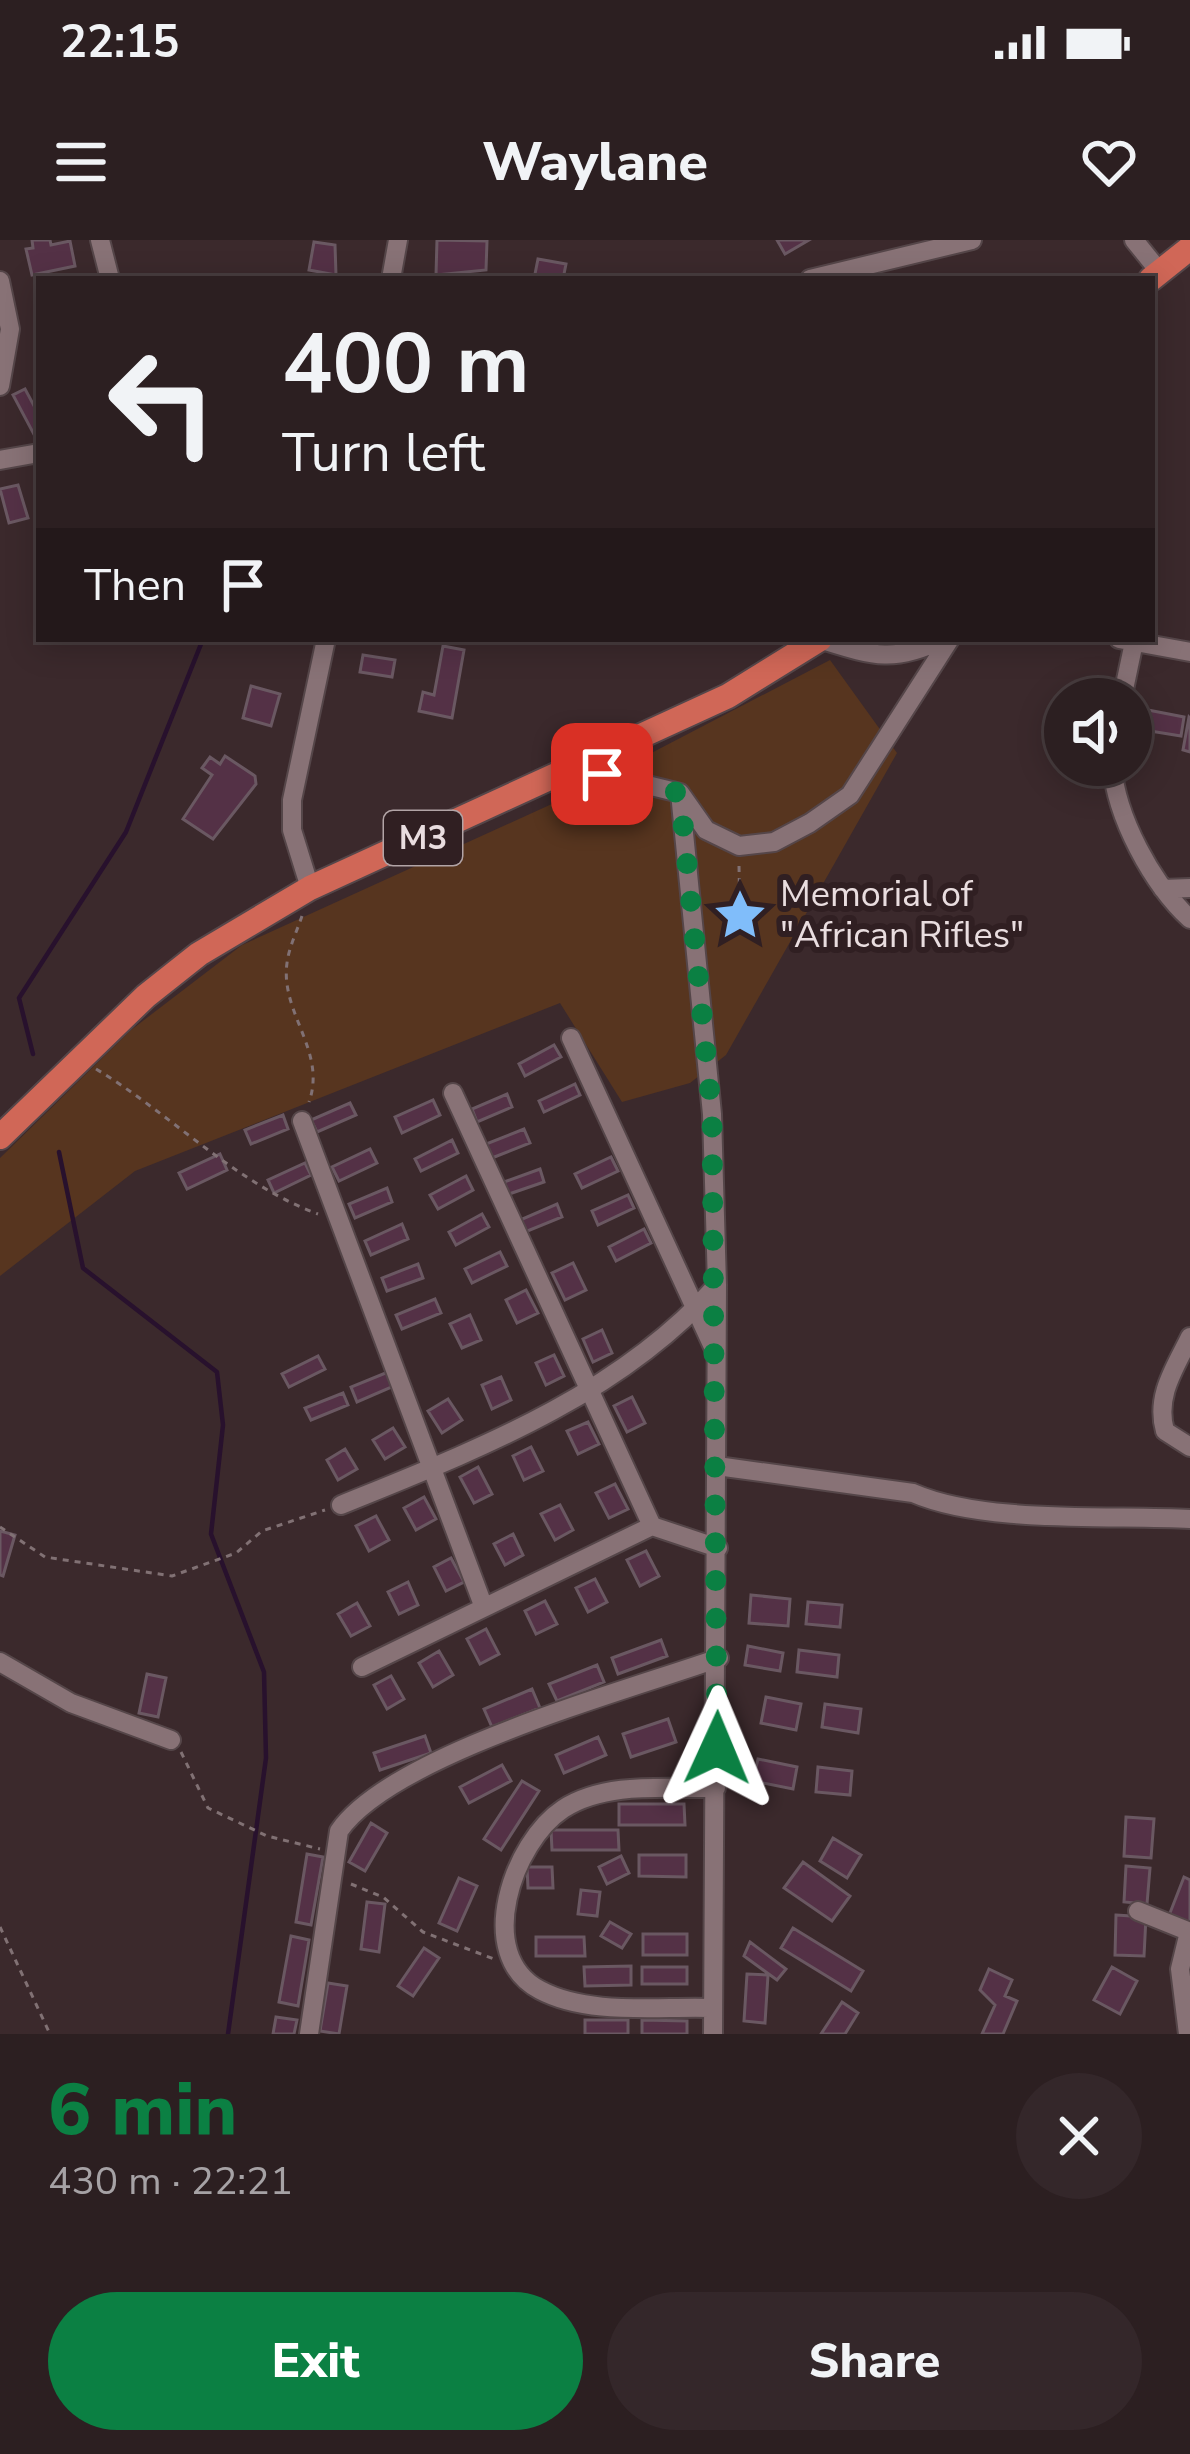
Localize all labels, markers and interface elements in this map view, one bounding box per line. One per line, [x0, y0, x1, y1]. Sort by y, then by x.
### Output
text: 22:15 [60, 12, 179, 73]
text: Waylane [482, 125, 708, 199]
icon: menu [48, 129, 114, 195]
icon: heart [1076, 129, 1142, 195]
text: 400 m [282, 307, 530, 422]
icon: left [84, 324, 240, 480]
text: Turn left [282, 416, 485, 490]
icon: arrive [210, 552, 276, 618]
text: Then [84, 555, 186, 616]
map controls [1044, 678, 1152, 786]
button: sound [1044, 678, 1152, 786]
pin [551, 723, 653, 825]
icon: arrive [569, 741, 635, 807]
road number: M3 [384, 811, 462, 865]
place label: Memorial of "African Rifles" [780, 870, 1024, 960]
place icon: Memorial of "African Rifles" [711, 886, 769, 944]
position arrow [654, 1685, 780, 1811]
text: 6 min [48, 2061, 237, 2159]
button: close [1016, 2073, 1142, 2199]
text: 430 m · 22:21 [48, 2155, 293, 2208]
button: Exit [48, 2292, 583, 2430]
button: Share [607, 2292, 1142, 2430]

